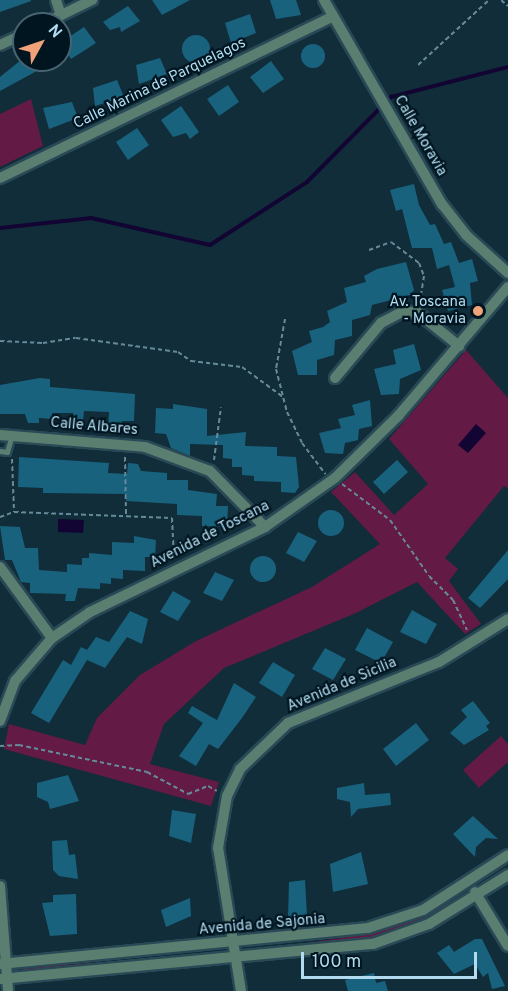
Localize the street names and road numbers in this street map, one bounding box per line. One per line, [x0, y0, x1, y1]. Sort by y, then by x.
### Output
street label: Calle Marina de Parquelagos [71, 34, 249, 134]
street label: Calle Moravia [390, 92, 450, 180]
street label: Calle Albares [49, 414, 139, 440]
street label: Avenida de Toscana [147, 497, 273, 573]
street label: Avenida de Sicilia [285, 654, 399, 716]
street label: Avenida de Sajonia [198, 911, 326, 939]

